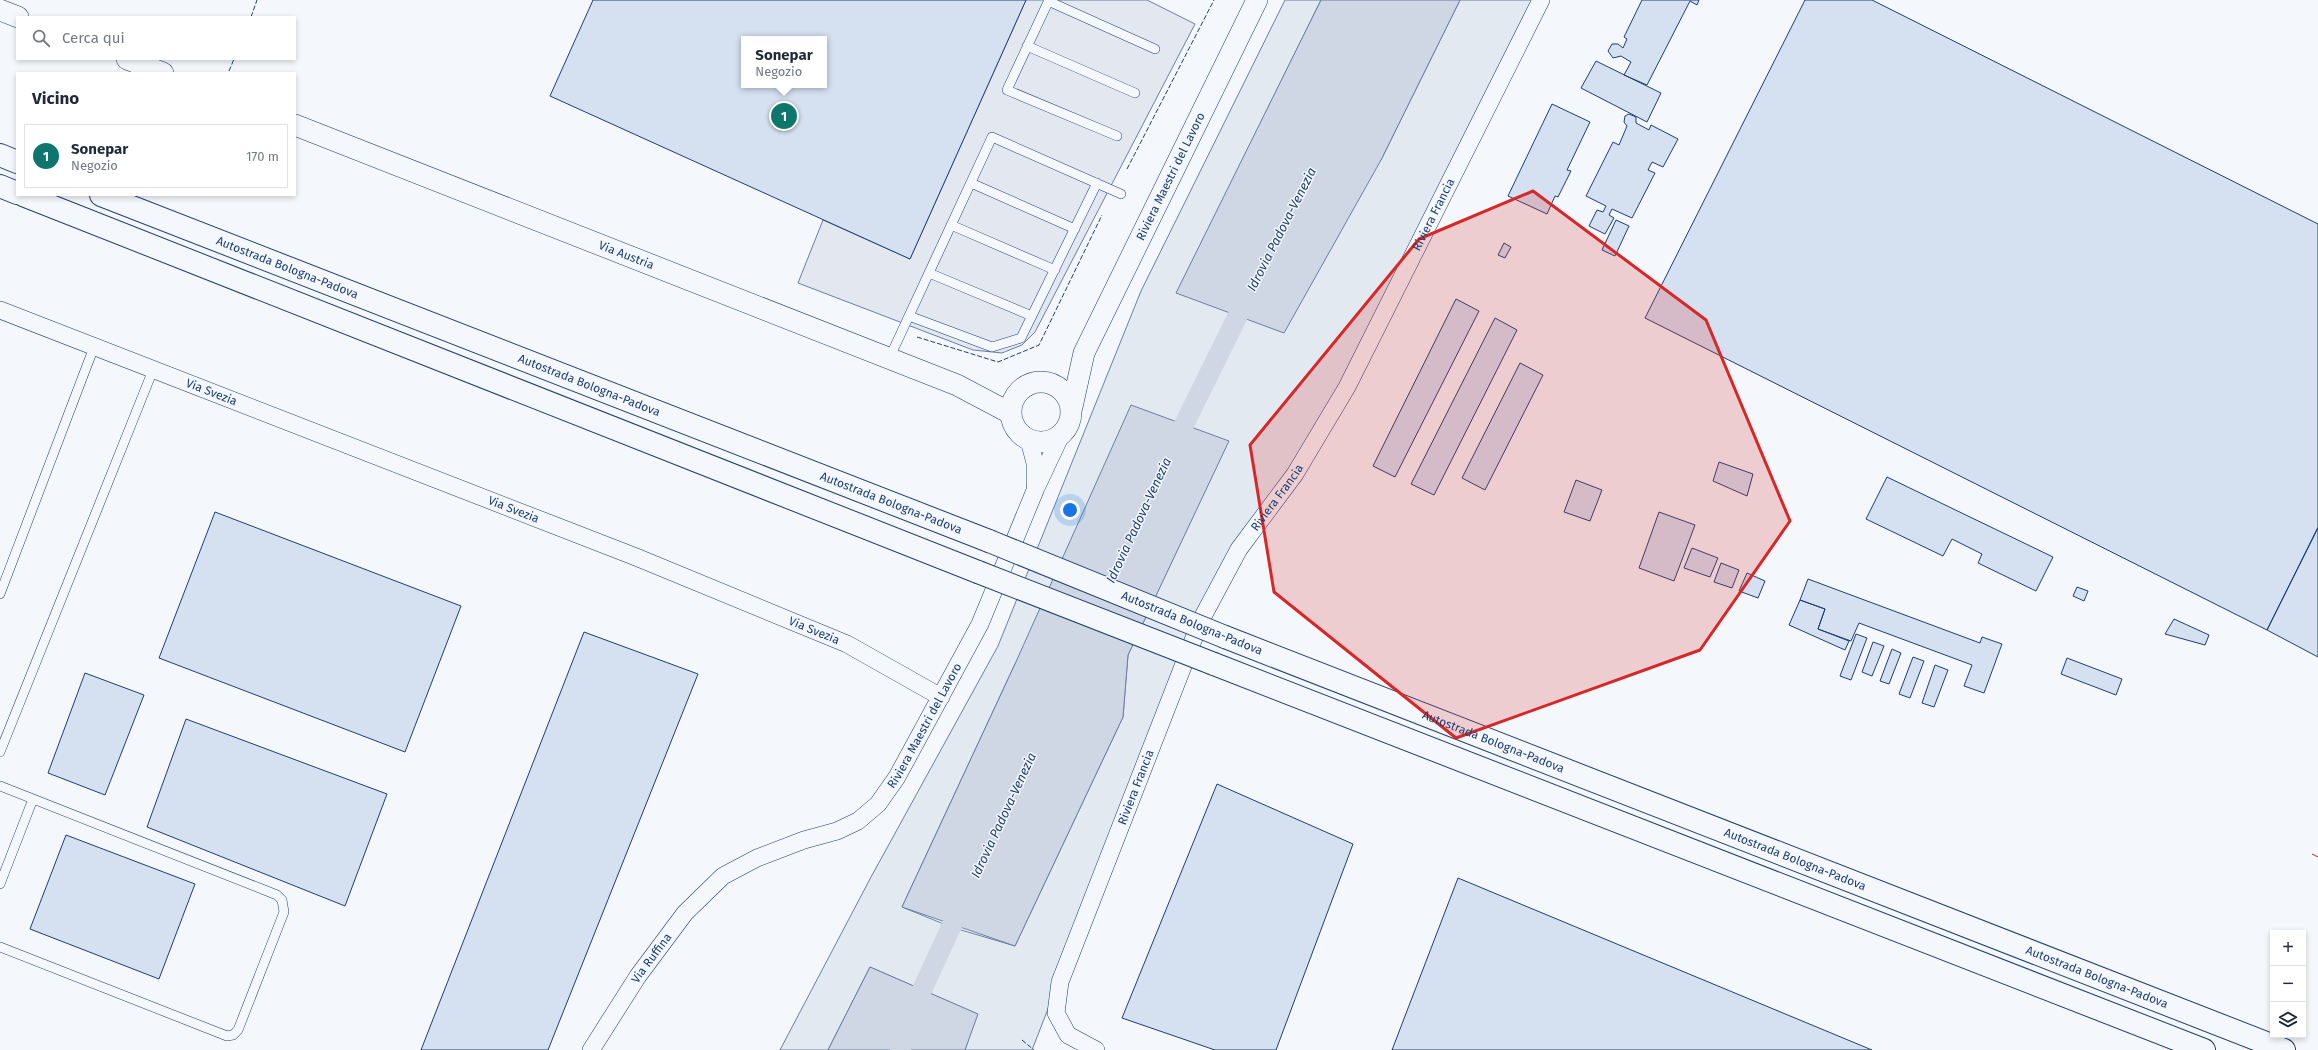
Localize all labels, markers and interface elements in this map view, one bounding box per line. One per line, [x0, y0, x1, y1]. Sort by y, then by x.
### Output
search box [16, 16, 296, 60]
icon: search [30, 27, 52, 49]
text: Cerca qui [62, 29, 125, 47]
popup [741, 36, 827, 88]
text: Sonepar [755, 46, 813, 64]
text: Negozio [755, 64, 802, 79]
text: Vicino [32, 88, 79, 109]
pin: 1 [771, 101, 797, 131]
street label: Riviera Maestri del Lavoro [1133, 110, 1208, 243]
text: Sonepar [71, 140, 128, 158]
text: 1 [43, 149, 49, 164]
text: 170 m [246, 149, 279, 164]
text: Negozio [71, 158, 118, 173]
water label: Idrovia Padova-Venezia [1244, 165, 1319, 293]
street label: Riviera Francia [1409, 176, 1458, 253]
street label: Autostrada Bologna-Padova [214, 234, 360, 302]
street label: Via Austria [597, 238, 656, 272]
street label: Autostrada Bologna-Padova [516, 351, 662, 419]
street label: Via Svezia [184, 376, 239, 408]
water label: Idrovia Padova-Venezia [1103, 455, 1174, 585]
street label: Riviera Francia [1248, 462, 1306, 534]
street label: Autostrada Bologna-Padova [818, 469, 964, 537]
street label: Via Svezia [486, 493, 541, 526]
your location [1060, 500, 1080, 520]
street label: Autostrada Bologna-Padova [1119, 588, 1265, 658]
street label: Via Svezia [787, 614, 842, 647]
street label: Riviera Maestri del Lavoro [884, 661, 964, 791]
street label: Autostrada Bologna-Padova [1420, 708, 1566, 776]
street label: Riviera Francia [1115, 748, 1157, 827]
water label: Idrovia Padova-Venezia [968, 750, 1039, 880]
street label: Autostrada Bologna-Padova [1722, 825, 1868, 893]
street label: Via Ruffina [628, 930, 674, 986]
map controls [2270, 930, 2306, 1038]
button: + [2270, 930, 2306, 966]
street label: Autostrada Bologna-Padova [2024, 943, 2170, 1011]
button: − [2270, 966, 2306, 1002]
button: layers [2270, 1002, 2306, 1038]

